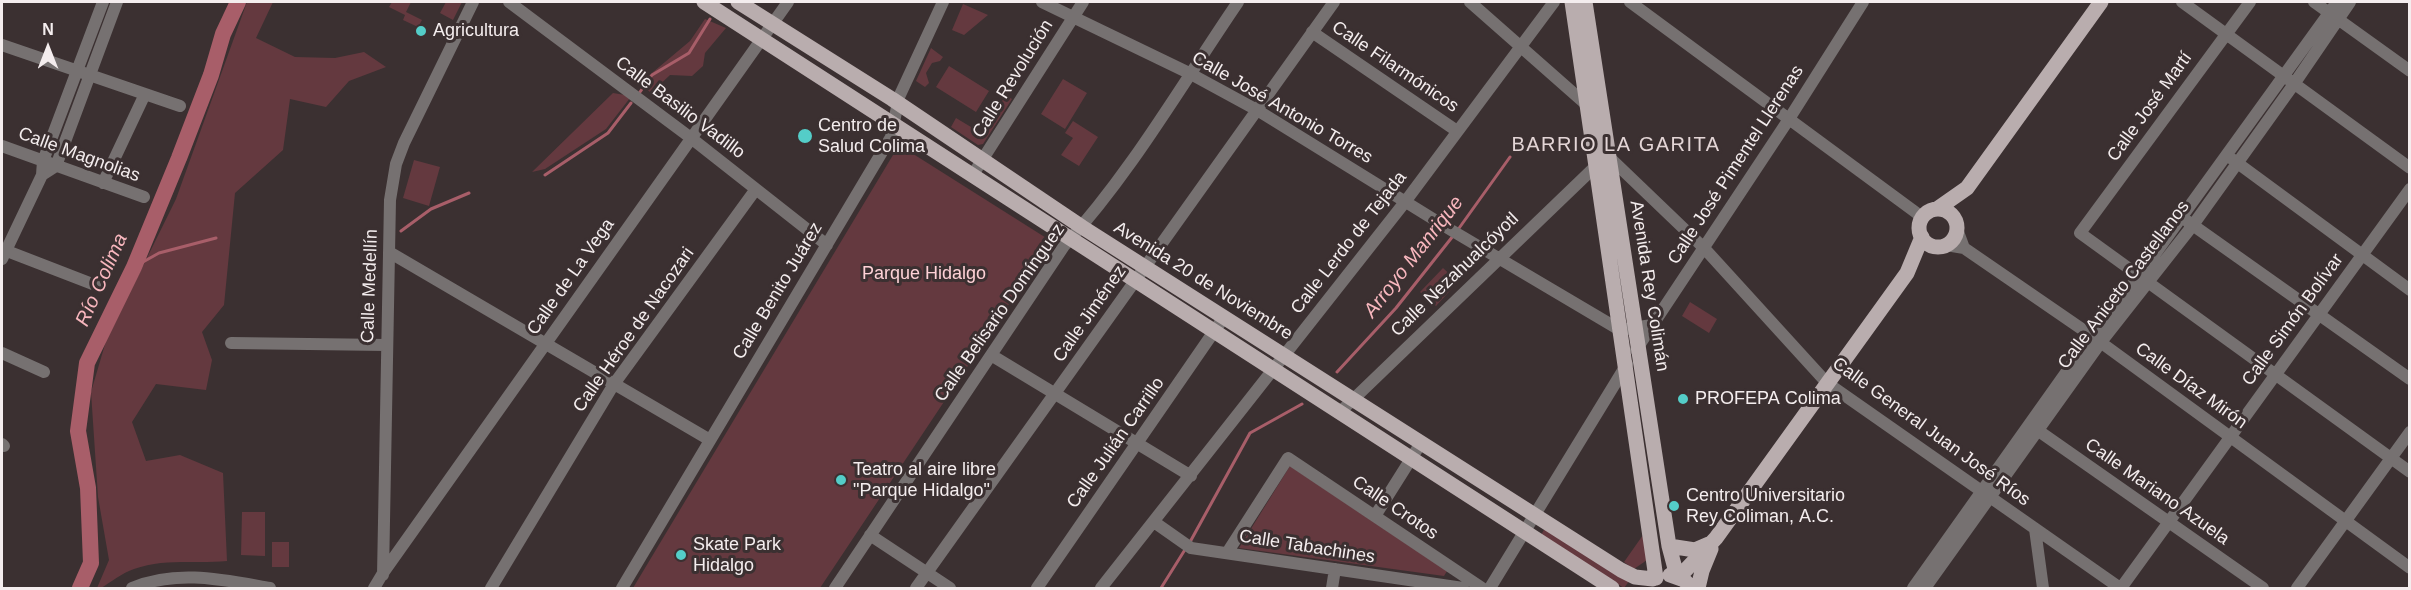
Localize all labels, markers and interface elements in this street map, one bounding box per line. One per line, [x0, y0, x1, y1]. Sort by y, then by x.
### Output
street label: Calle Revolución [968, 16, 1058, 142]
street label: Calle Filarmónicos [1328, 17, 1462, 117]
north arrow [18, 18, 78, 78]
place label: Agricultura [433, 20, 519, 42]
text: N [42, 21, 54, 38]
marker: Agricultura [414, 24, 428, 38]
street label: Calle José Antonio Torres [1188, 47, 1376, 169]
street label: Calle José Martí [2103, 48, 2197, 166]
street label: Calle Basilio Vadillo [611, 52, 749, 164]
street label: Calle José Pimentel Llerenas [1663, 61, 1809, 269]
place label: Centro de Salud Colima [818, 115, 925, 158]
street label: Calle Magnolias [15, 123, 143, 187]
marker: Centro de Salud Colima [796, 127, 814, 145]
district label: BARRIO LA GARITA [1511, 133, 1721, 157]
street label: Calle Lerdo de Tejada [1287, 167, 1411, 319]
water label: Arroyo Manrique [1359, 191, 1469, 323]
street label: Calle Aniceto Castellanos [2054, 197, 2194, 373]
street label: Avenida Rey Colimán [1625, 199, 1673, 373]
street label: Calle Nezahualcóyotl [1387, 209, 1523, 341]
street label: Calle de La Vega [523, 215, 619, 339]
street label: Avenida 20 de Noviembre [1110, 217, 1296, 345]
street label: Calle Benito Juárez [729, 219, 827, 363]
street label: Calle Belisario Domínguez [930, 220, 1070, 406]
street label: Calle Medellín [357, 229, 383, 343]
water label: Río Colima [71, 230, 133, 330]
street label: Calle Héroe de Nacozari [569, 243, 699, 417]
street label: Calle Simón Bolívar [2238, 250, 2348, 390]
street label: Calle Jiménez [1049, 262, 1131, 366]
park label: Parque Hidalgo [862, 263, 986, 285]
street label: Calle Díaz Mirón [2131, 338, 2251, 434]
street label: Calle General Juan José Ríos [1828, 353, 2034, 511]
street label: Calle Julián Carrillo [1063, 373, 1169, 513]
place label: PROFEPA Colima [1695, 388, 1841, 410]
marker: PROFEPA Colima [1676, 392, 1690, 406]
street label: Calle Mariano Azuela [2081, 434, 2233, 550]
place label: Teatro al aire libre "Parque Hidalgo" [853, 459, 996, 502]
street label: Calle Crotos [1348, 471, 1442, 545]
marker: Teatro al aire libre "Parque Hidalgo" [834, 473, 848, 487]
place label: Centro Universitario Rey Coliman, A.C. [1686, 485, 1845, 528]
marker: Centro Universitario Rey Coliman, A.C. [1667, 499, 1681, 513]
street label: Calle Tabachines [1238, 526, 1376, 568]
place label: Skate Park Hidalgo [693, 534, 781, 576]
marker: Skate Park Hidalgo [674, 548, 688, 562]

